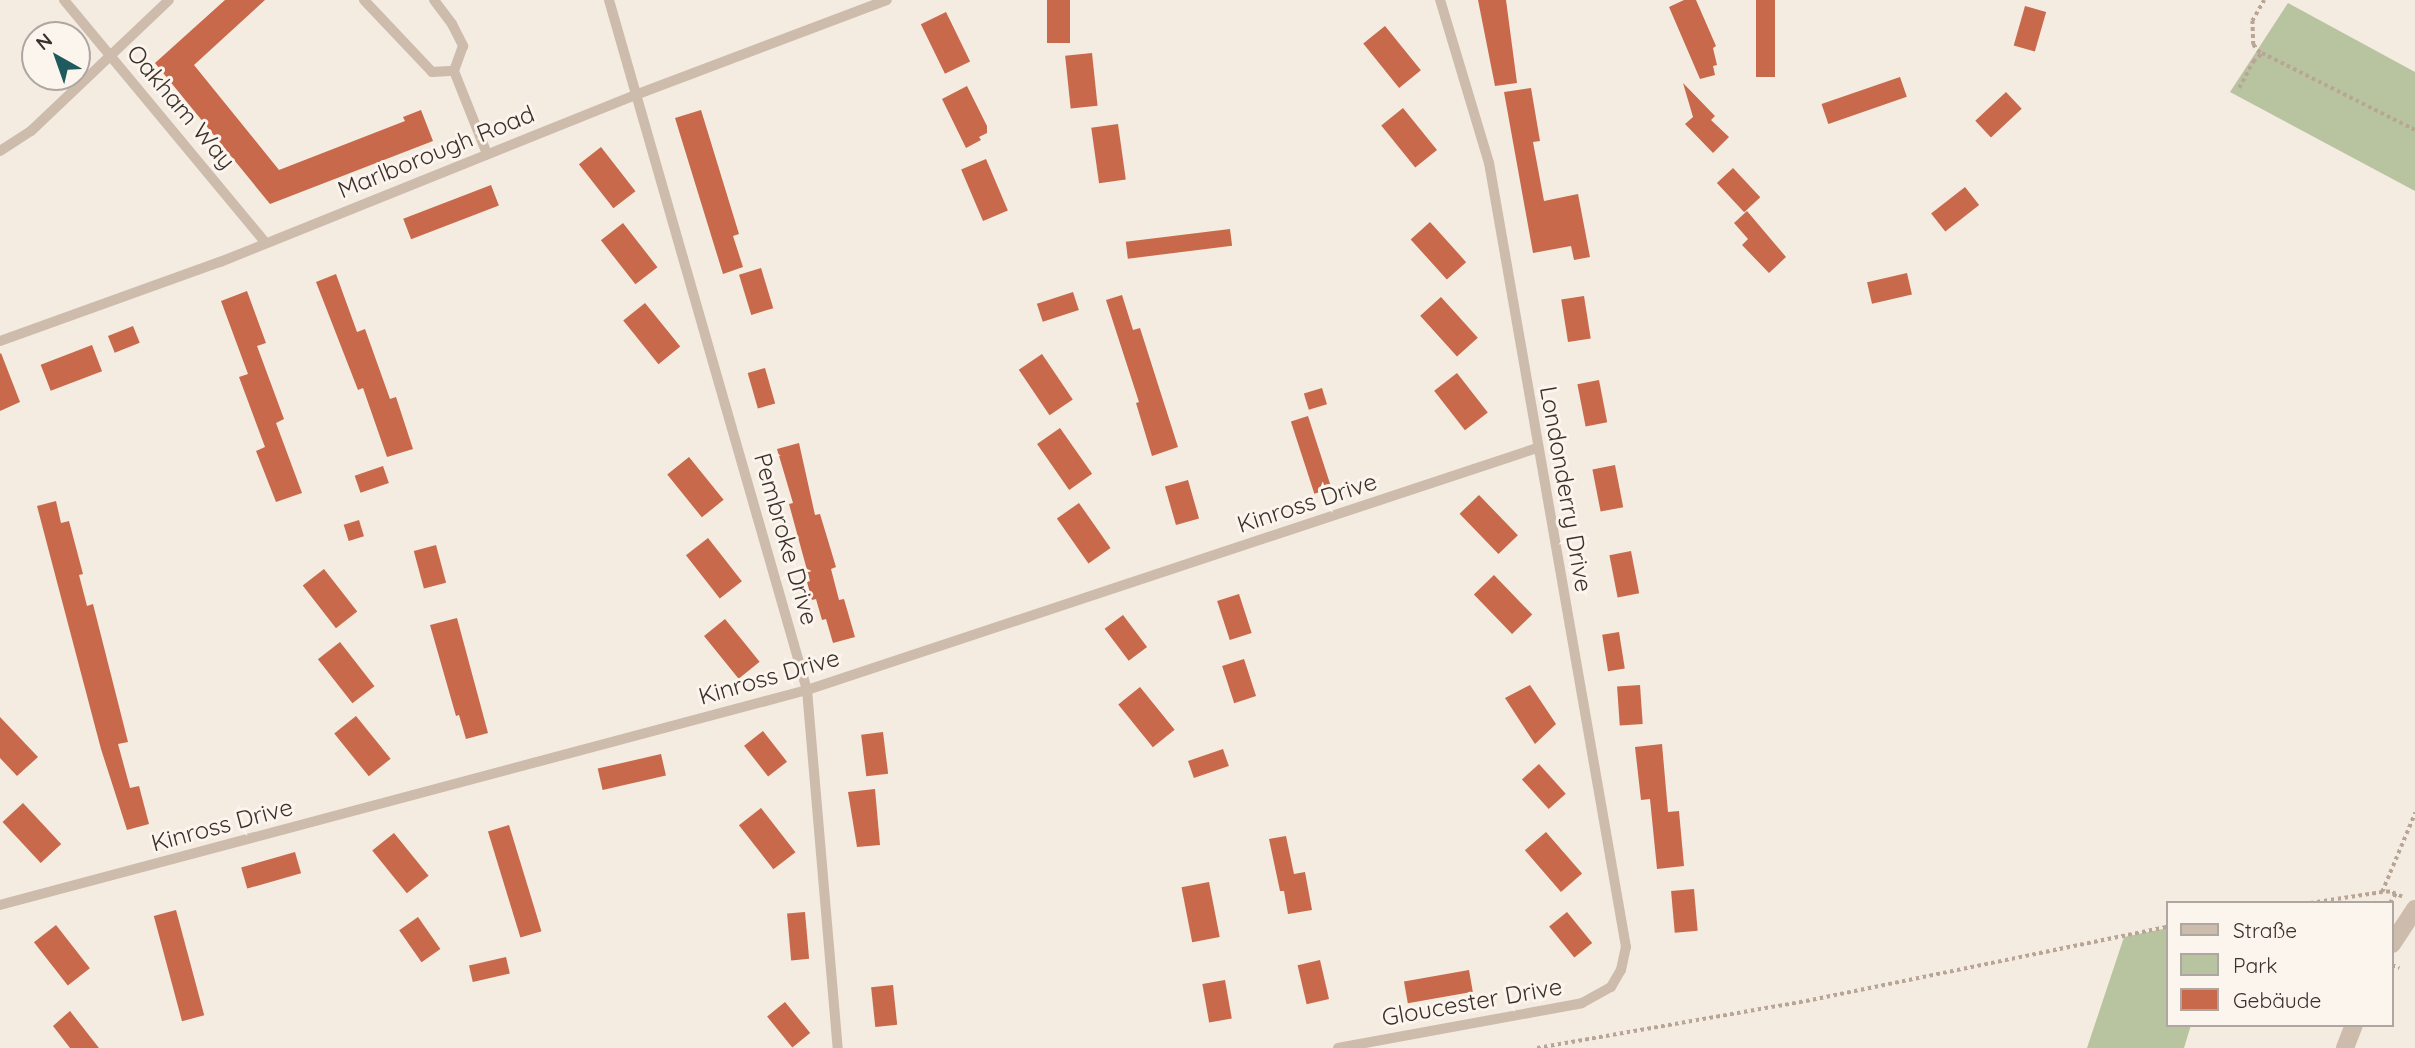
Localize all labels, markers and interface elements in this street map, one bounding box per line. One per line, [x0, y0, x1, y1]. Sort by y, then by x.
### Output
north arrow [21, 21, 91, 91]
text: N [31, 28, 57, 55]
street label: Oakham Way [121, 39, 241, 175]
street label: Marlborough Road [333, 99, 539, 205]
street label: Londonderry Drive [1534, 384, 1598, 594]
street label: Pembroke Drive [748, 450, 824, 628]
street label: Kinross Drive [1233, 467, 1381, 539]
street label: Kinross Drive [695, 643, 843, 711]
street label: Kinross Drive [148, 792, 296, 858]
legend [2166, 901, 2394, 1027]
text: Straße [2233, 917, 2297, 943]
text: Park [2233, 952, 2277, 978]
street label: Gloucester Drive [1380, 972, 1564, 1032]
text: Gebäude [2233, 987, 2321, 1013]

